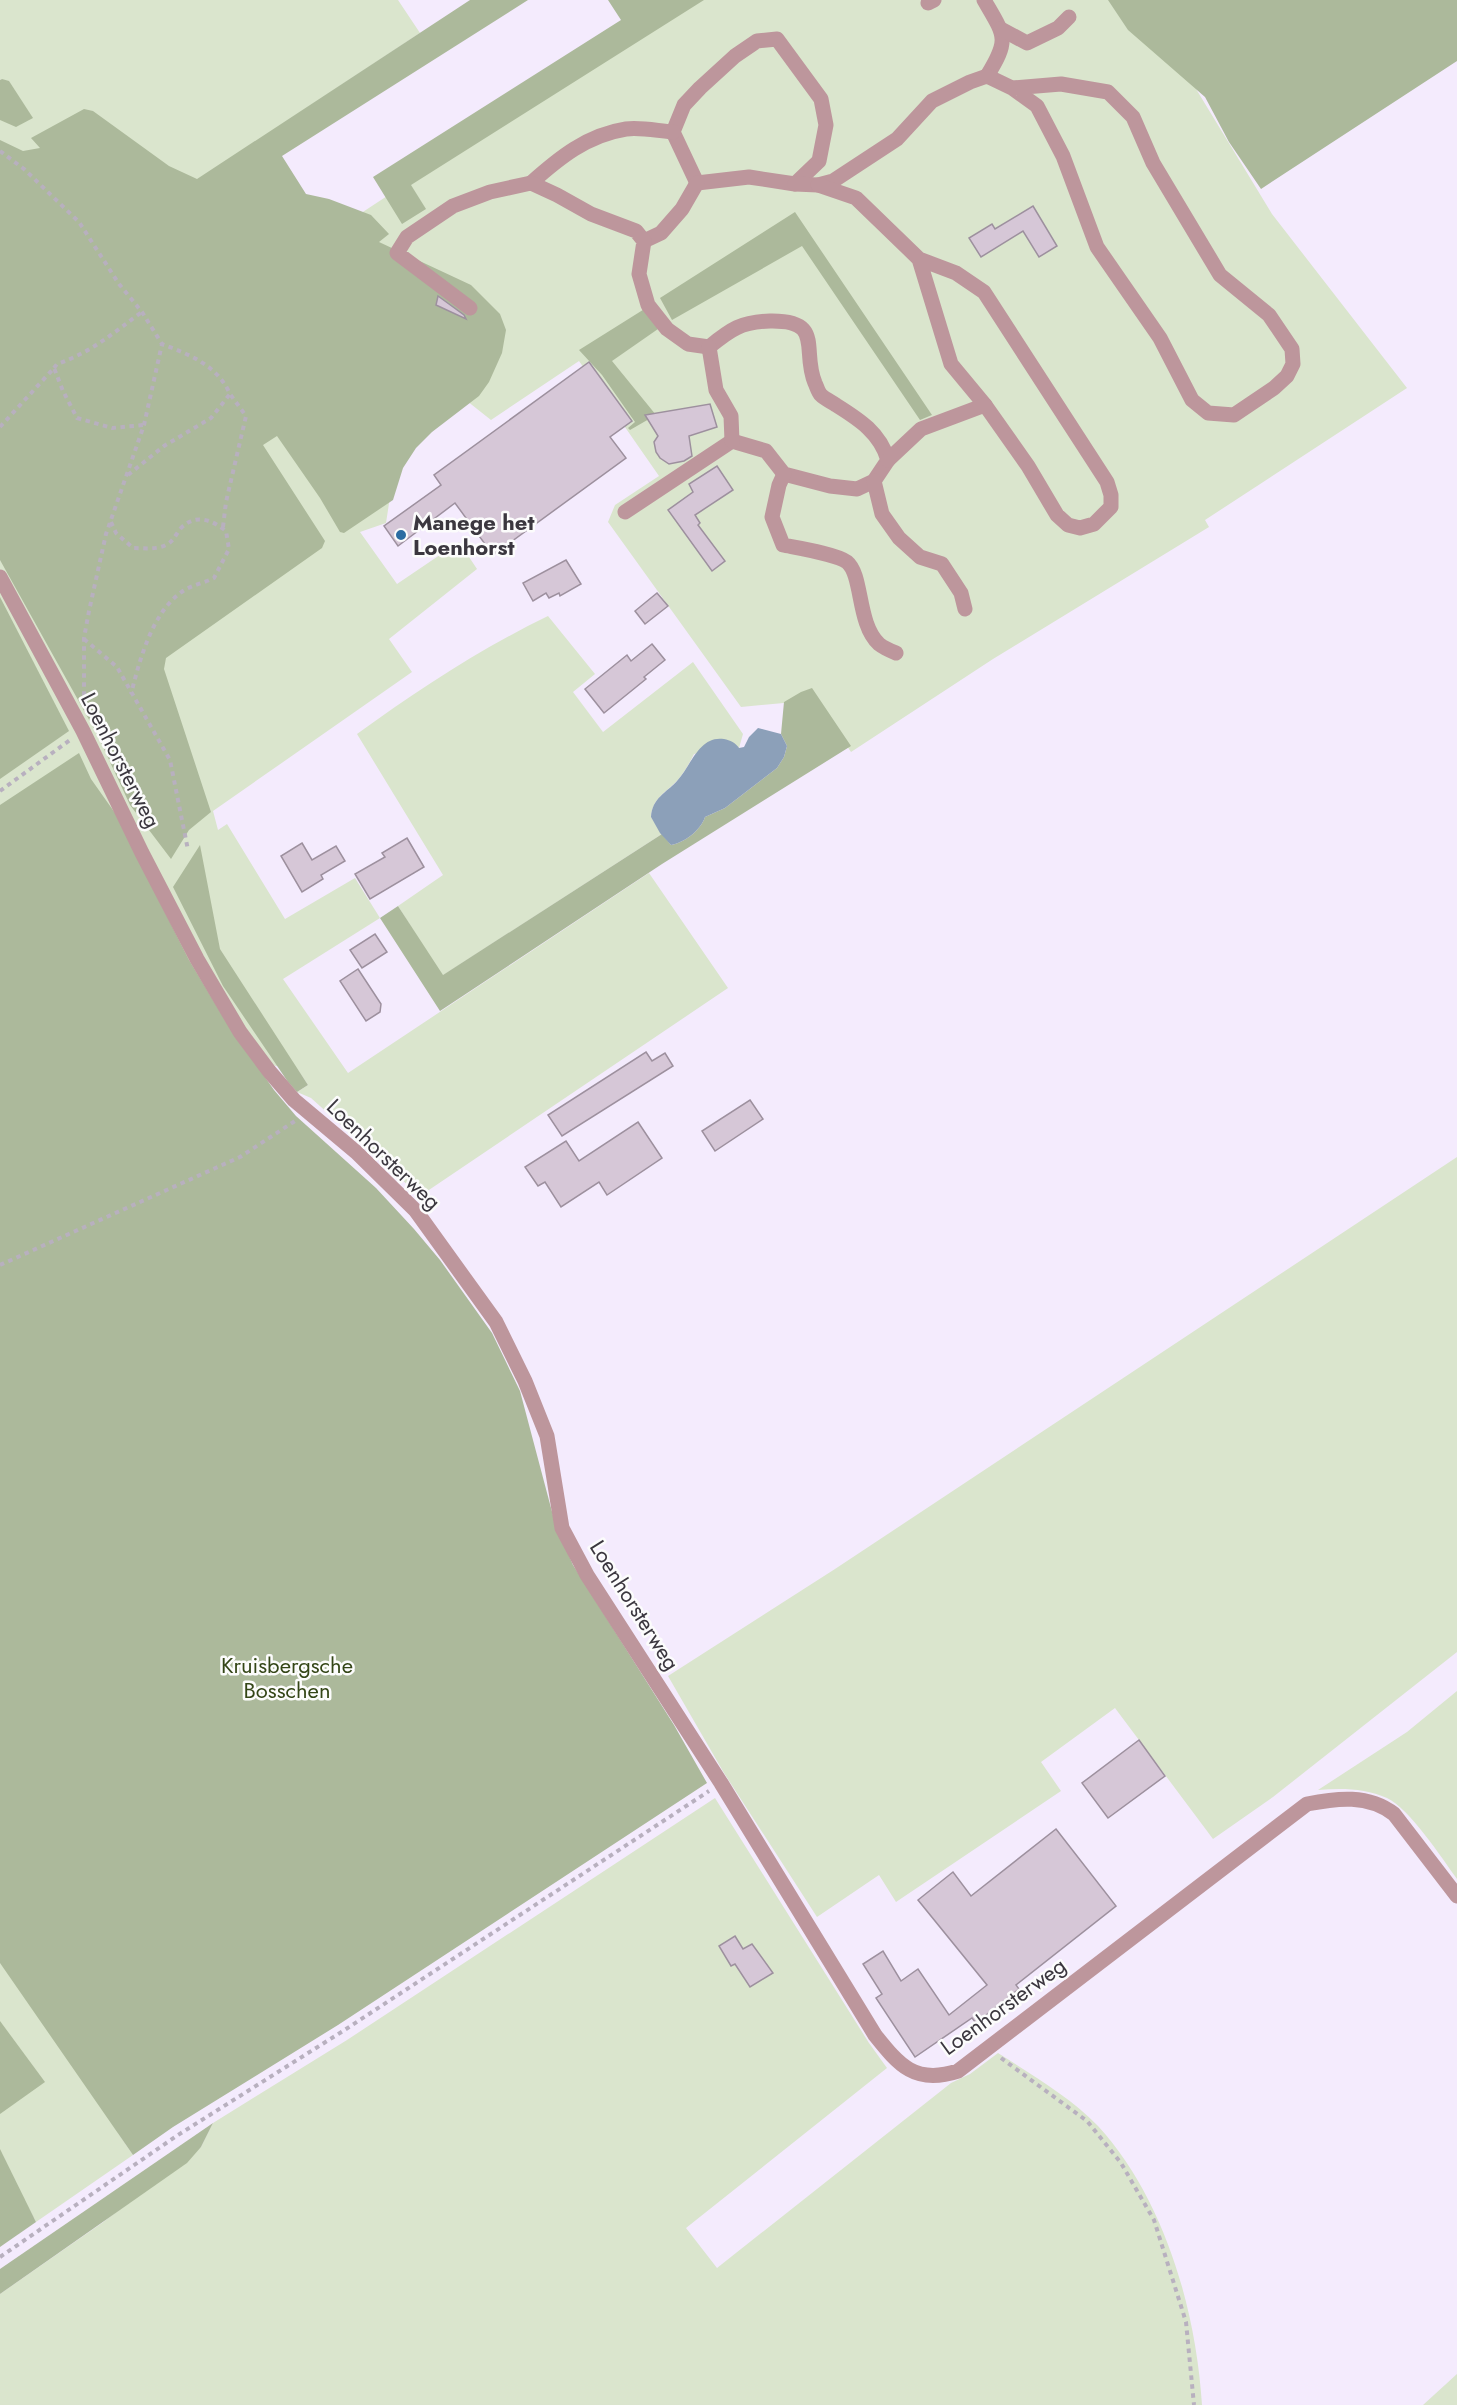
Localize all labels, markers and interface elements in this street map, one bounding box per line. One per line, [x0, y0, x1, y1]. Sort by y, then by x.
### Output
place label: Manege het Loenhorst [413, 506, 534, 563]
marker: Manege het Loenhorst [394, 528, 408, 542]
street label: Loenhorsterweg [73, 687, 169, 833]
street label: Loenhorsterweg [320, 1091, 448, 1217]
street label: Loenhorsterweg [582, 1534, 688, 1676]
park label: Kruisbergsche Bosschen [221, 1649, 353, 1706]
street label: Loenhorsterweg [934, 1950, 1072, 2062]

